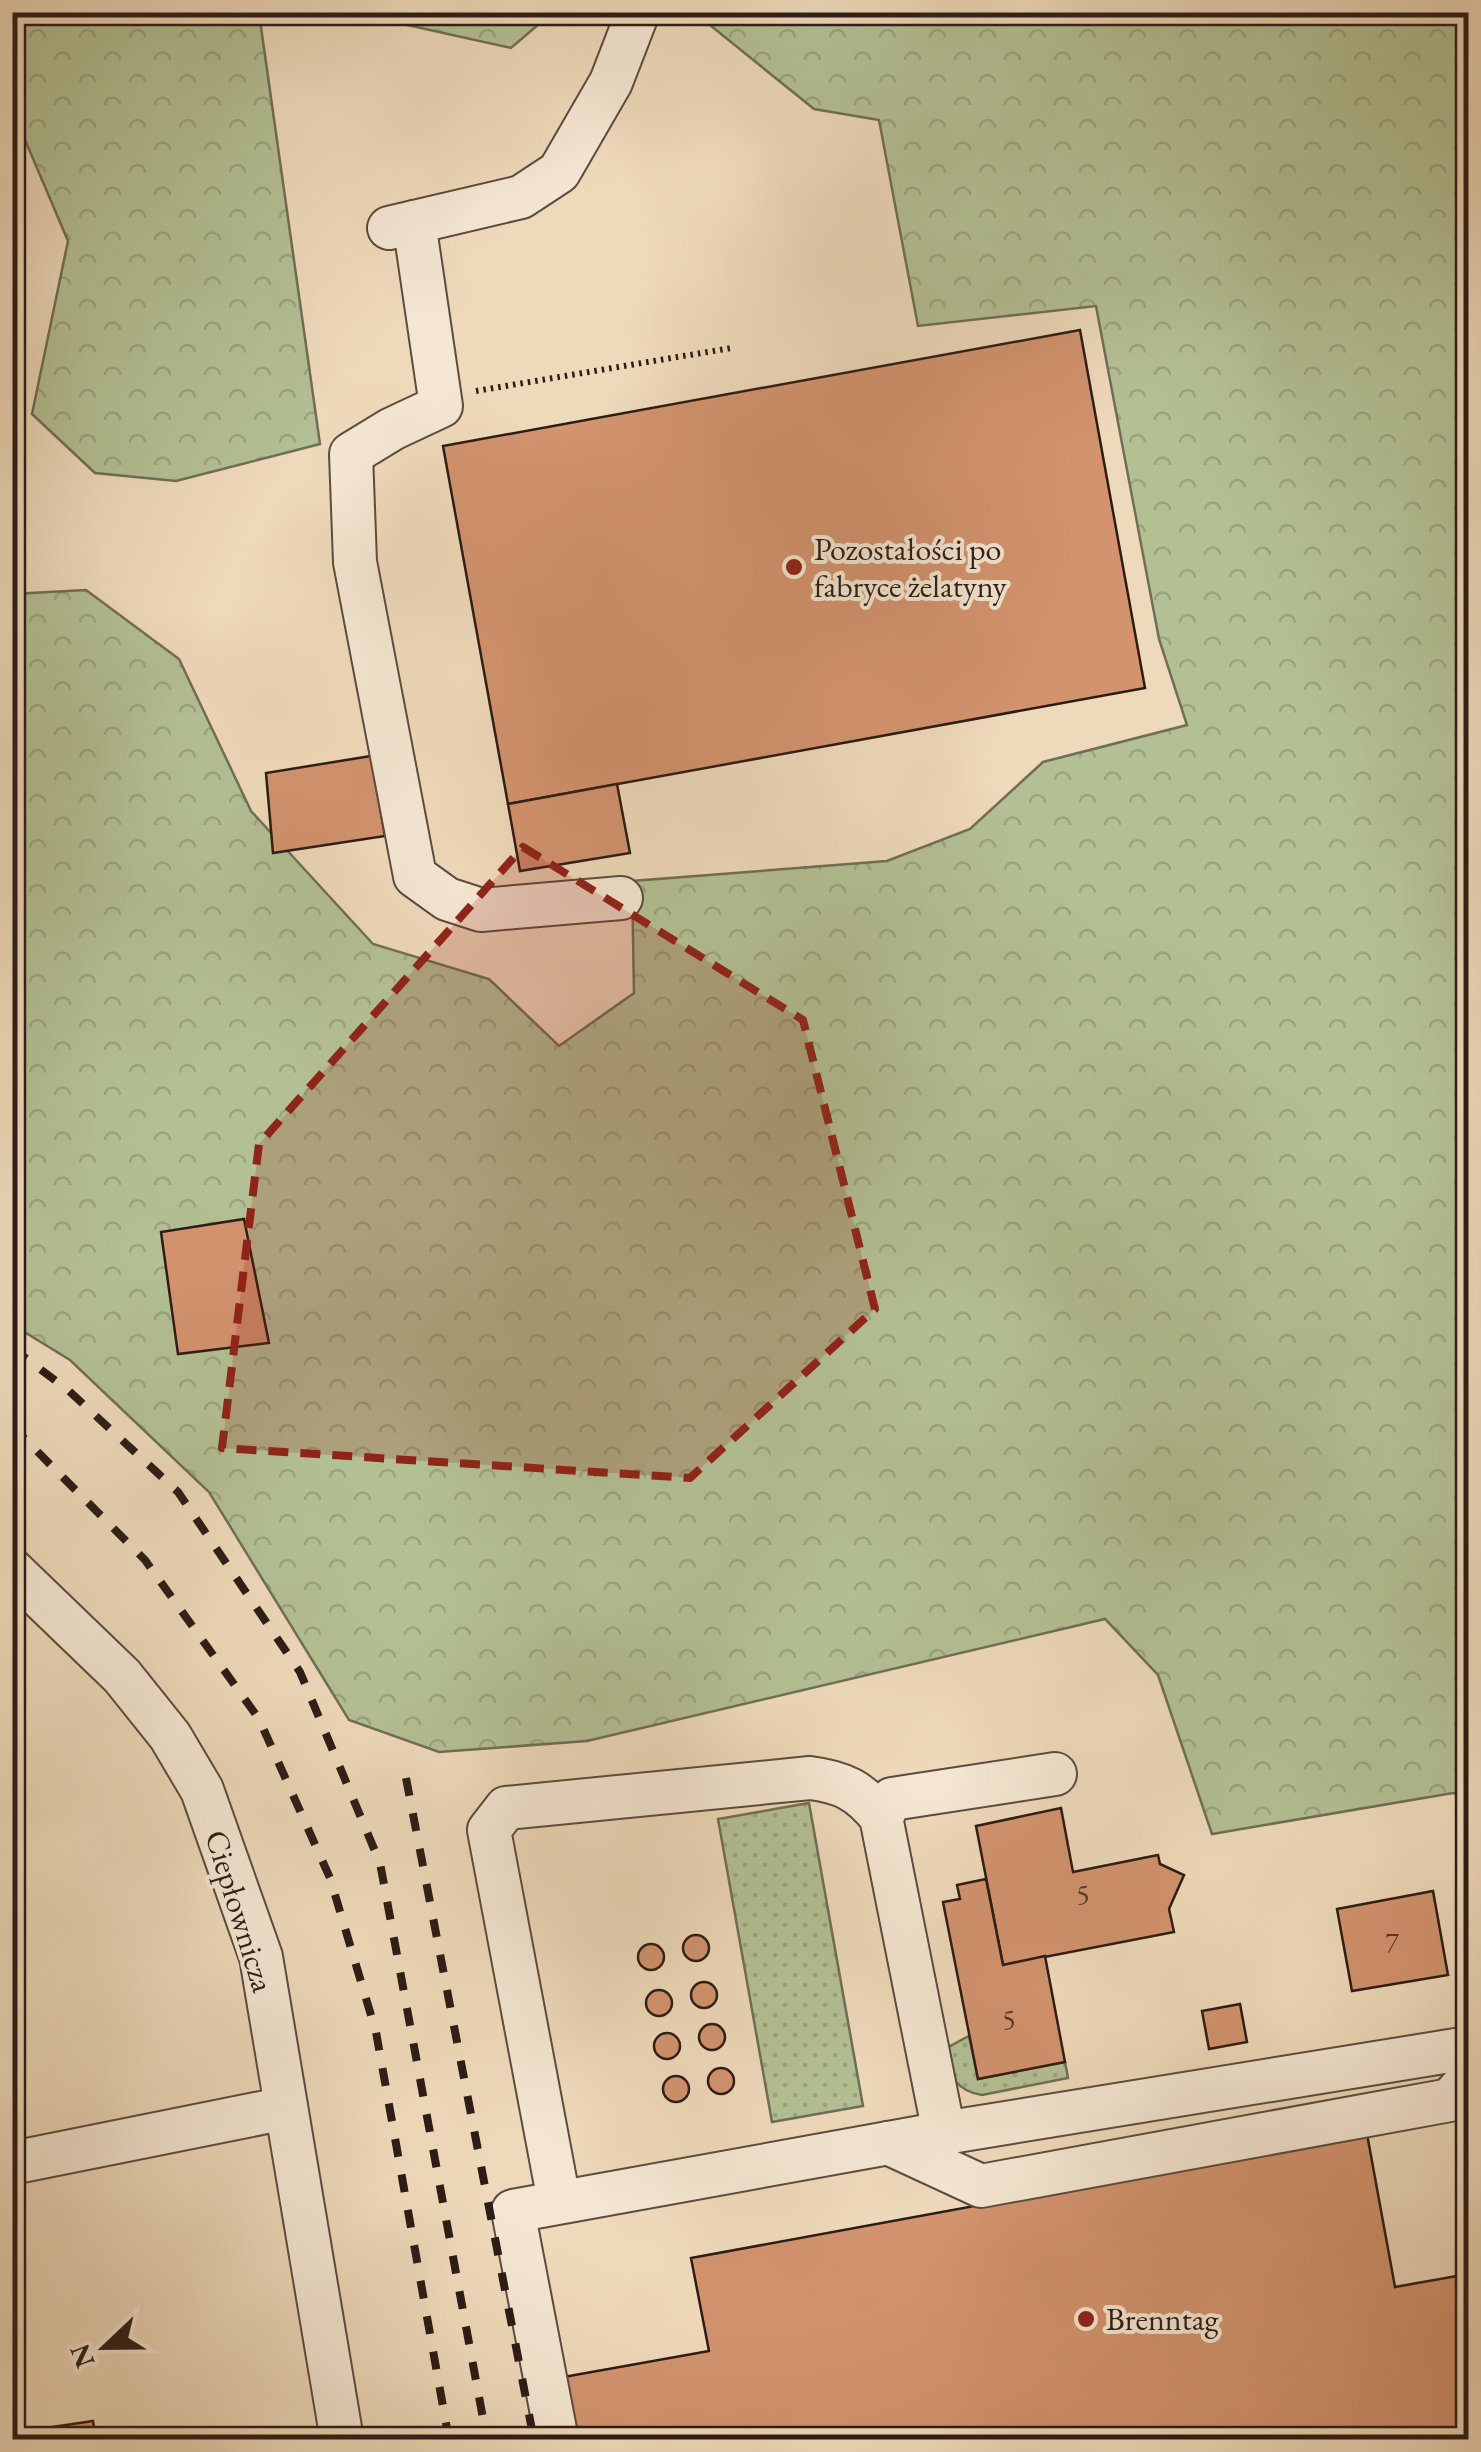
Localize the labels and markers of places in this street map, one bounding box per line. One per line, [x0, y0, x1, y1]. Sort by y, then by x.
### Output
place label: Pozostałości po fabryce żelatyny [814, 528, 1007, 607]
marker: Pozostałości po fabryce żelatyny [783, 556, 805, 578]
place label: Brenntag [1106, 2298, 1220, 2340]
marker: Brenntag [1075, 2308, 1097, 2330]

